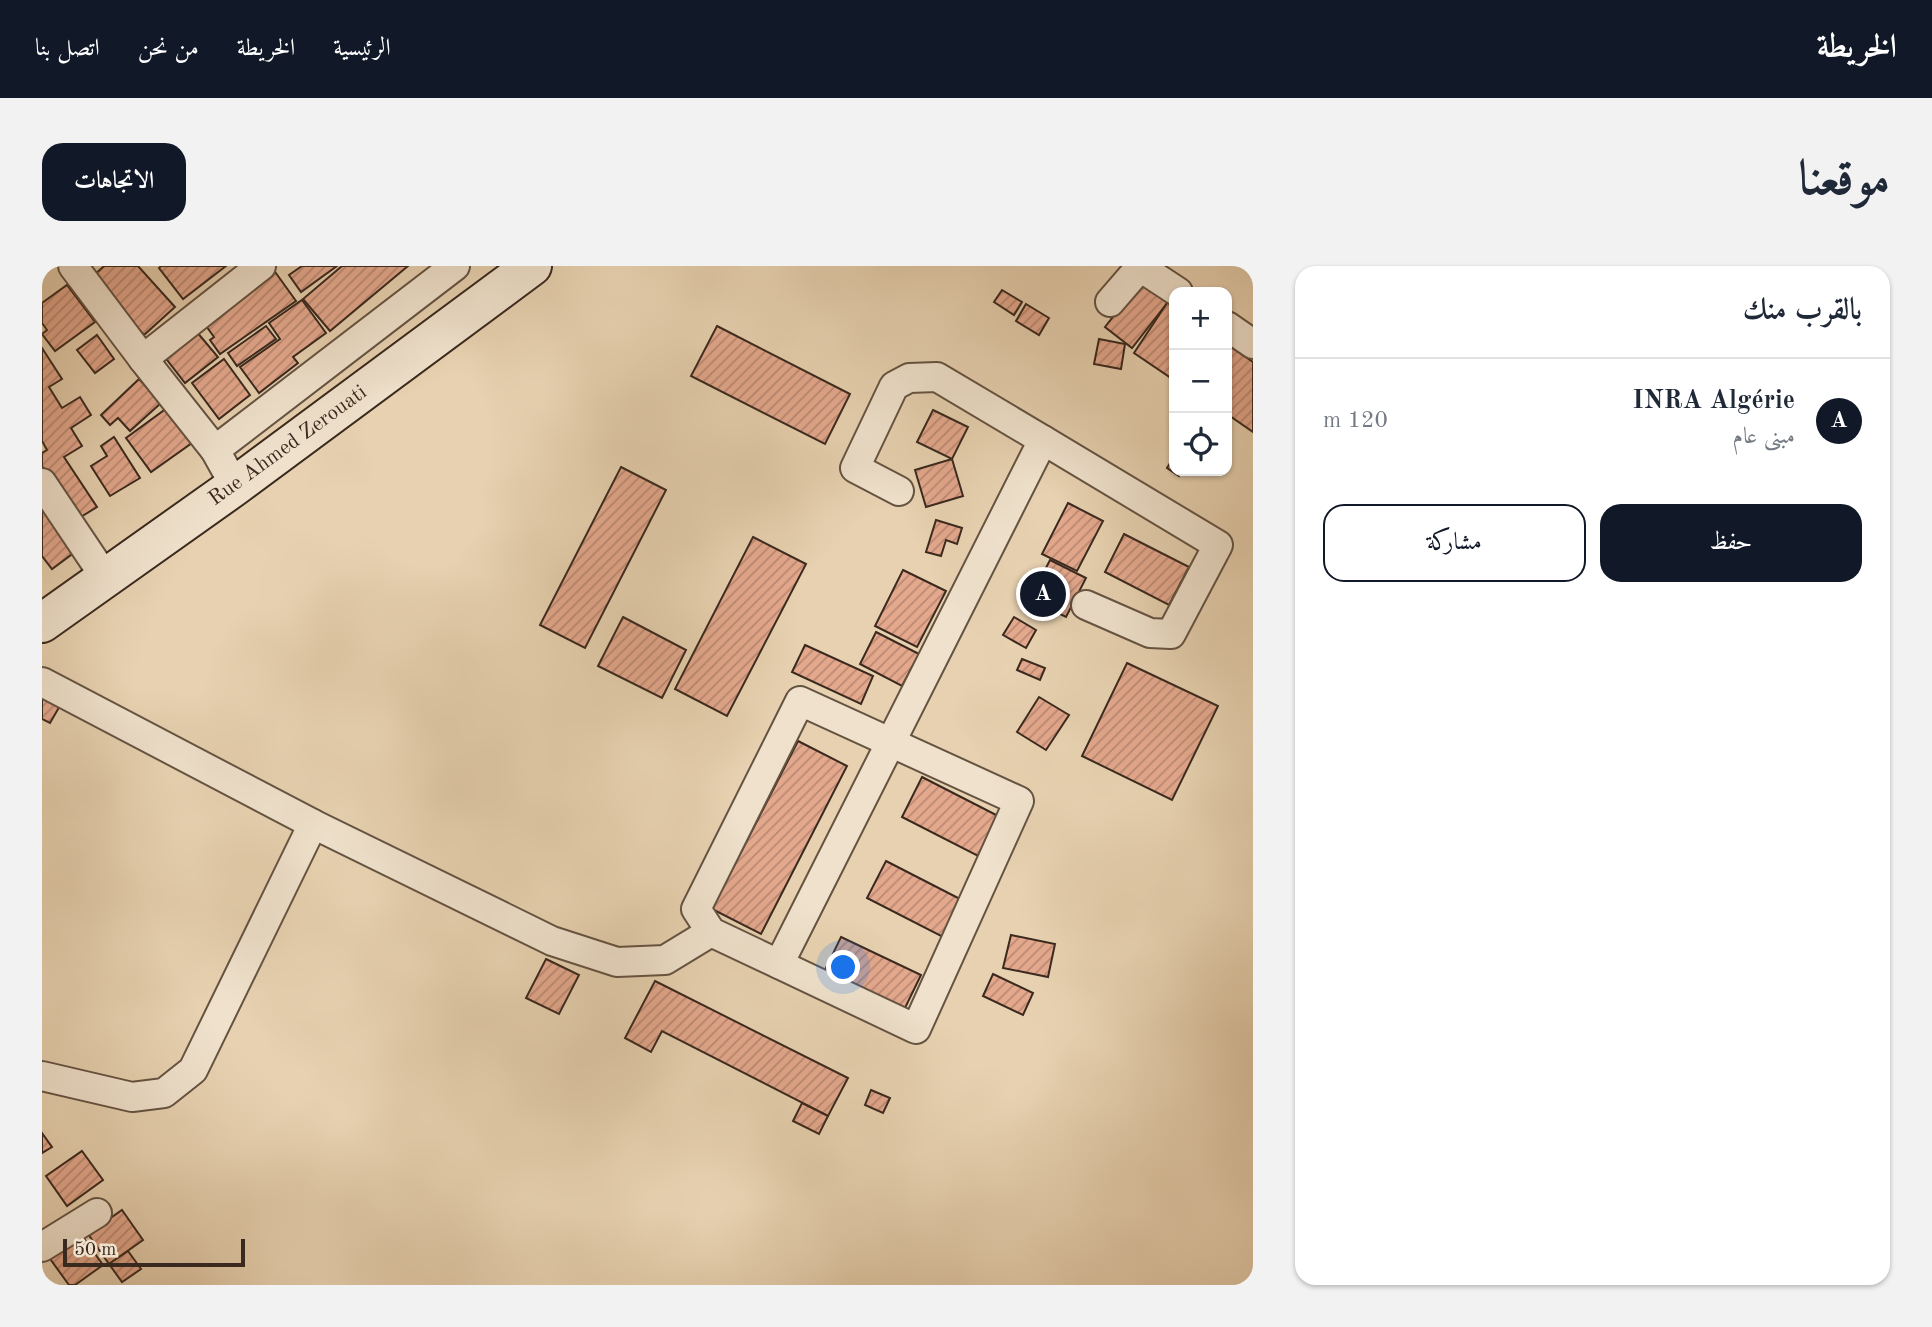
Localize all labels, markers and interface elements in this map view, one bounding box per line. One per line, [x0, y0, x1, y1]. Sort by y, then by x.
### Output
text: الخريطة [1817, 32, 1897, 65]
text: اتصل بنا [35, 37, 100, 61]
text: من نحن [138, 37, 199, 61]
text: الخريطة [237, 37, 295, 61]
text: الرئيسية [333, 37, 391, 61]
button: الاتجاهات [42, 143, 186, 221]
text: موقعنا [1798, 157, 1890, 206]
map controls [1169, 287, 1232, 476]
button: + [1169, 287, 1232, 350]
text: بالقرب منك [1743, 296, 1862, 326]
button: − [1169, 350, 1232, 413]
street label: Rue Ahmed Zerouati [205, 382, 371, 510]
text: INRA Algérie [1632, 388, 1795, 414]
text: 120 m [1323, 409, 1388, 432]
text: A [1830, 409, 1848, 432]
button: locate [1169, 413, 1232, 476]
text: مبنى عام [1733, 425, 1795, 448]
button: مشاركة [1323, 504, 1586, 582]
button: حفظ [1600, 504, 1862, 582]
pin: A [1020, 568, 1066, 620]
your location [826, 950, 860, 984]
scale bar [63, 1236, 245, 1268]
text: 50 m [74, 1241, 116, 1260]

